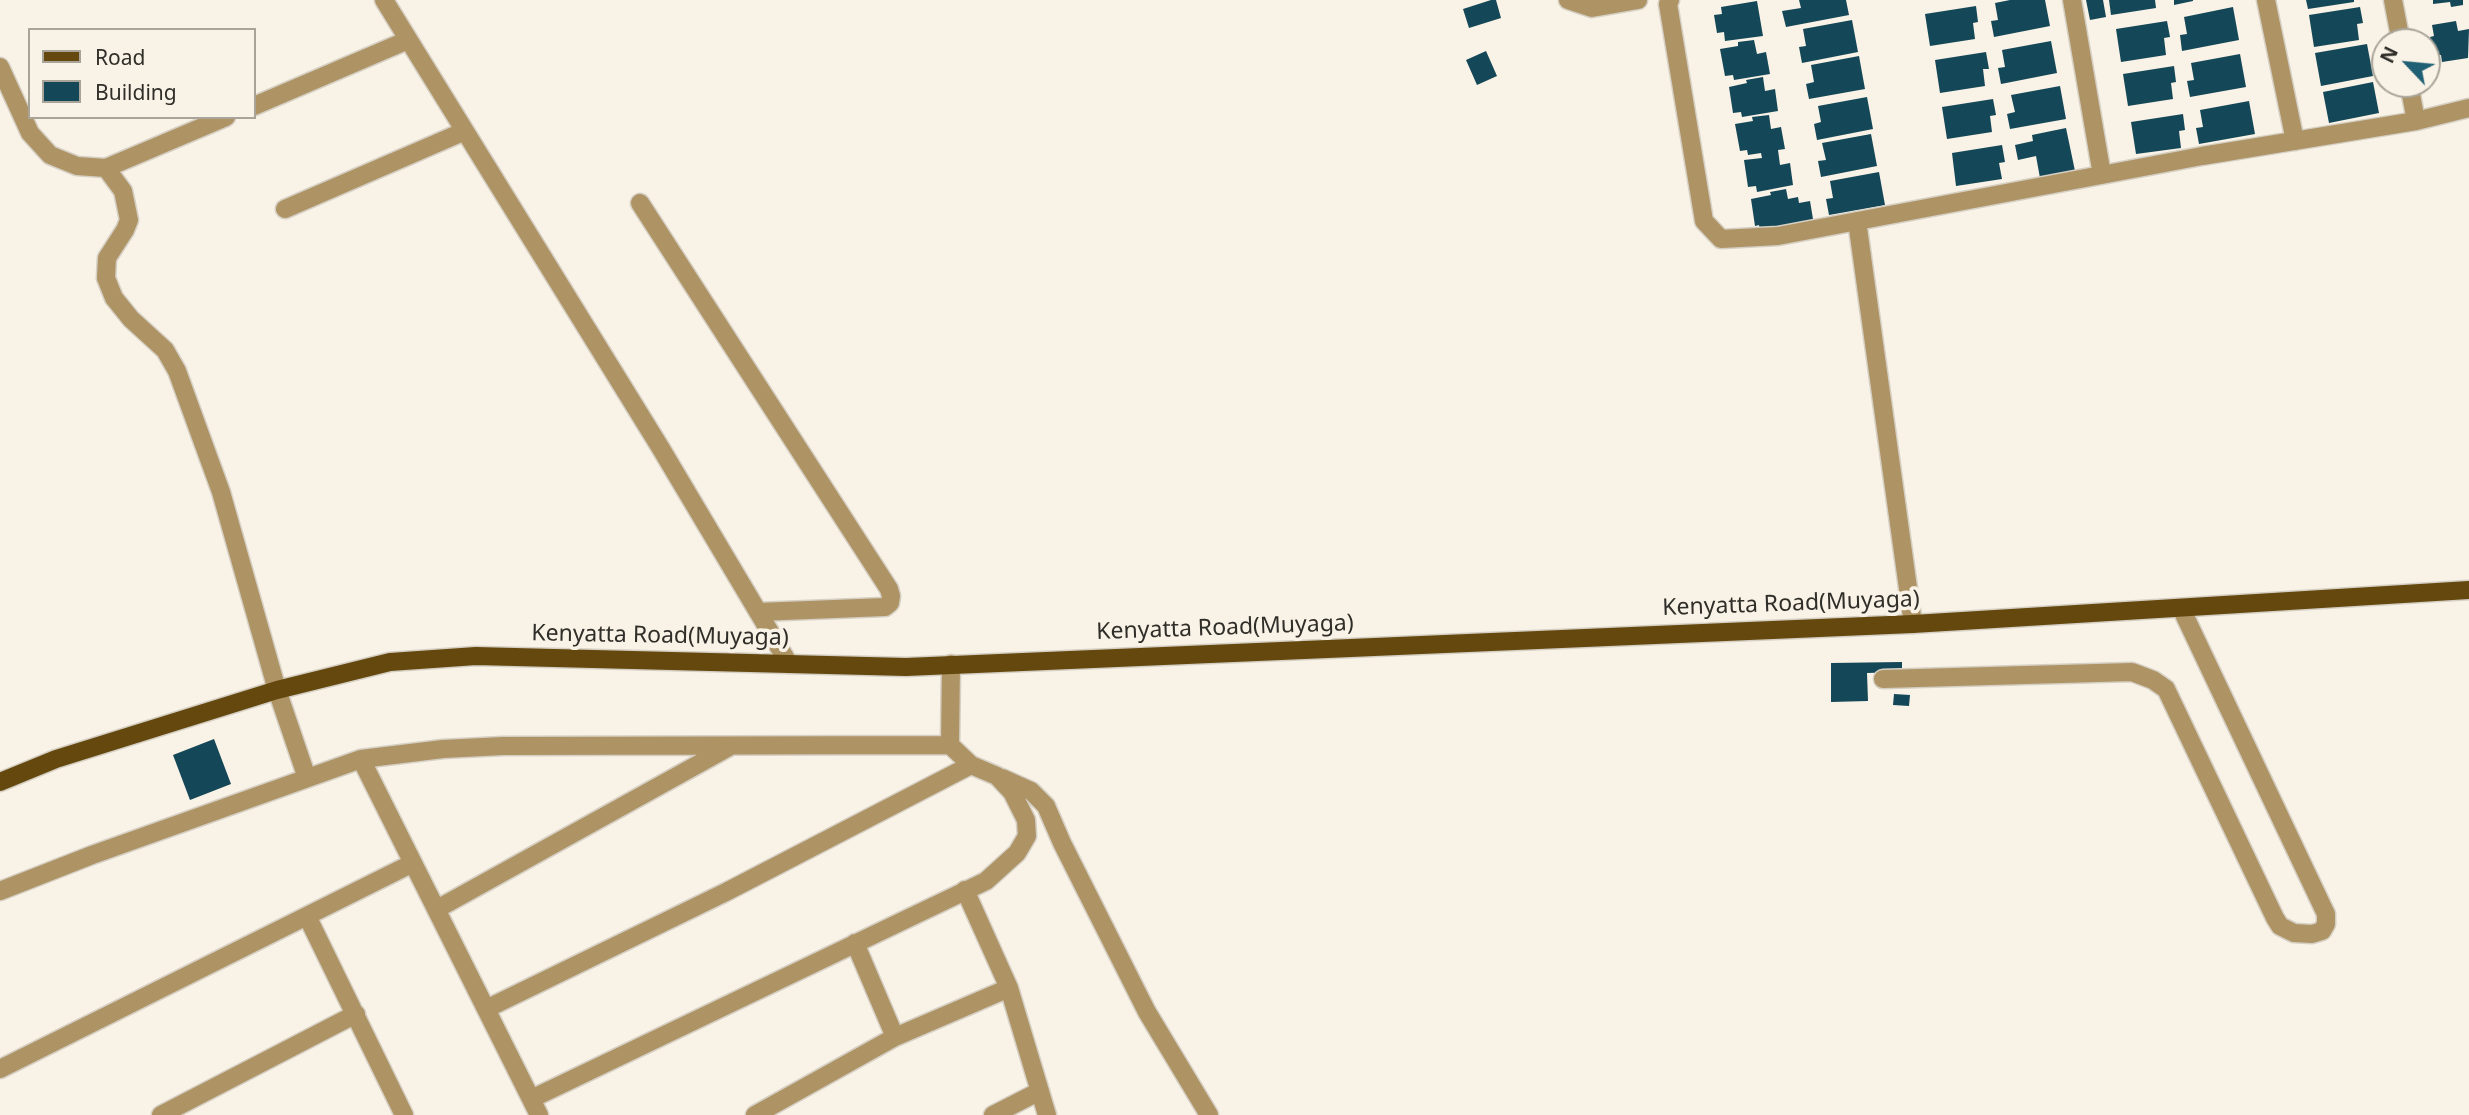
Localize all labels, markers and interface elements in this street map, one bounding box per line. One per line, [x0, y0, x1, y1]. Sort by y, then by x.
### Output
legend [28, 28, 256, 119]
north arrow [2371, 28, 2441, 98]
text: N [2374, 42, 2404, 67]
text: Road [95, 43, 145, 71]
text: Building [95, 78, 177, 106]
street label: Kenyatta Road(Muyaga) [1662, 586, 1920, 622]
street label: Kenyatta Road(Muyaga) [1096, 610, 1354, 646]
street label: Kenyatta Road(Muyaga) [531, 620, 789, 652]

